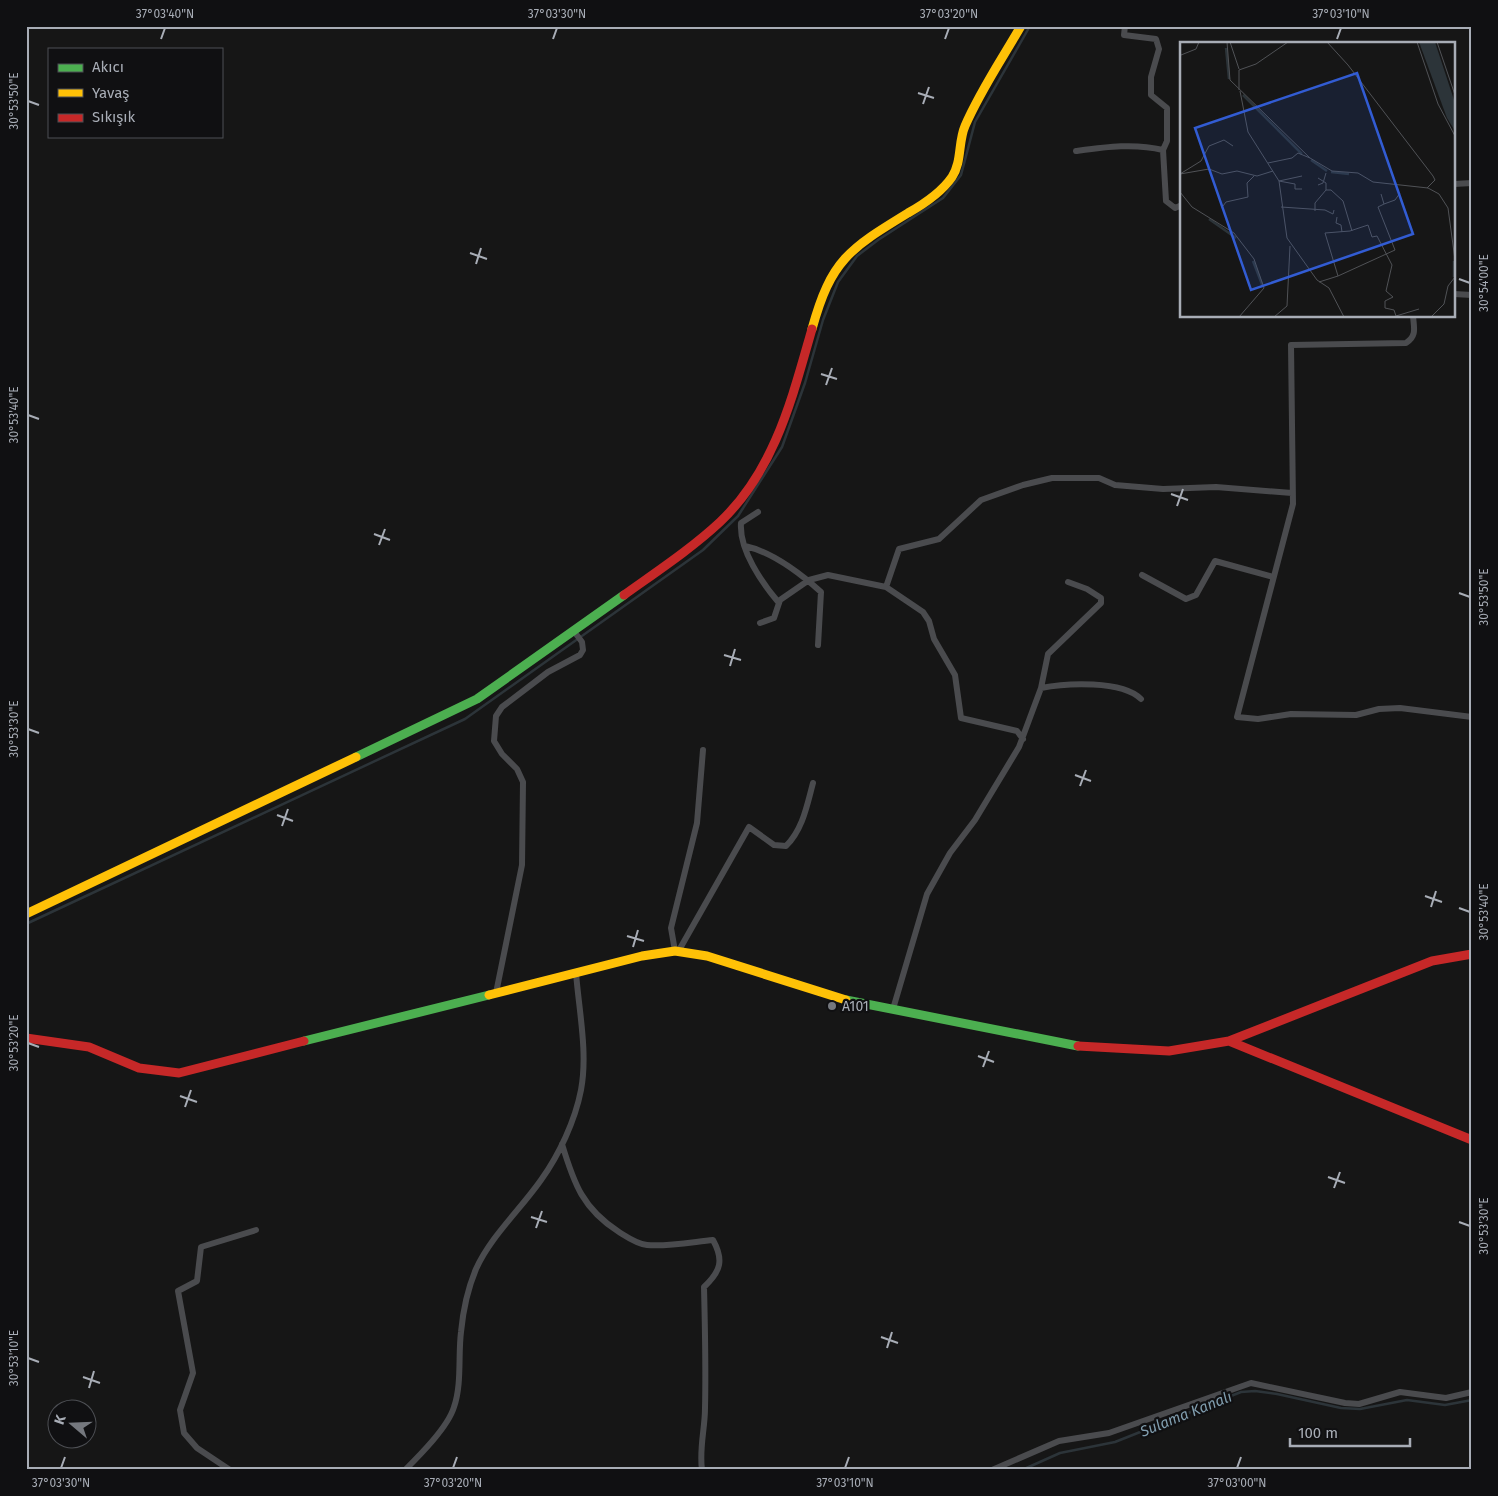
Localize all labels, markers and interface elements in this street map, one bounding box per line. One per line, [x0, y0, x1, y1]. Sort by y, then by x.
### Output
text: 37°03'40"N [136, 7, 194, 21]
text: 37°03'30"N [528, 7, 586, 21]
text: 37°03'20"N [920, 7, 978, 21]
text: 37°03'10"N [1312, 7, 1370, 21]
inset map [1180, 42, 1456, 318]
legend [48, 48, 222, 138]
text: Akıcı [92, 58, 124, 76]
text: 30°53'50"E [7, 72, 21, 130]
text: Yavaş [92, 84, 129, 102]
text: Sıkışık [92, 108, 136, 126]
text: 30°54'00"E [1477, 254, 1491, 312]
text: 30°53'40"E [7, 386, 21, 444]
text: 30°53'50"E [1477, 568, 1491, 626]
text: 30°53'30"E [7, 700, 21, 758]
text: 30°53'40"E [1477, 883, 1491, 941]
place label: A101 [842, 998, 869, 1015]
marker: A101 [826, 1000, 838, 1012]
text: 30°53'20"E [7, 1014, 21, 1072]
text: 30°53'30"E [1477, 1197, 1491, 1255]
text: 30°53'10"E [7, 1330, 21, 1386]
water label: Sulama Kanalı [1137, 1387, 1235, 1441]
north arrow [48, 1398, 98, 1448]
text: K [51, 1412, 70, 1427]
scale bar [1290, 1416, 1410, 1448]
text: 100 m [1298, 1424, 1338, 1442]
text: 37°03'30"N [32, 1476, 90, 1490]
text: 37°03'20"N [424, 1476, 482, 1490]
text: 37°03'10"N [816, 1476, 874, 1490]
text: 37°03'00"N [1208, 1476, 1266, 1490]

